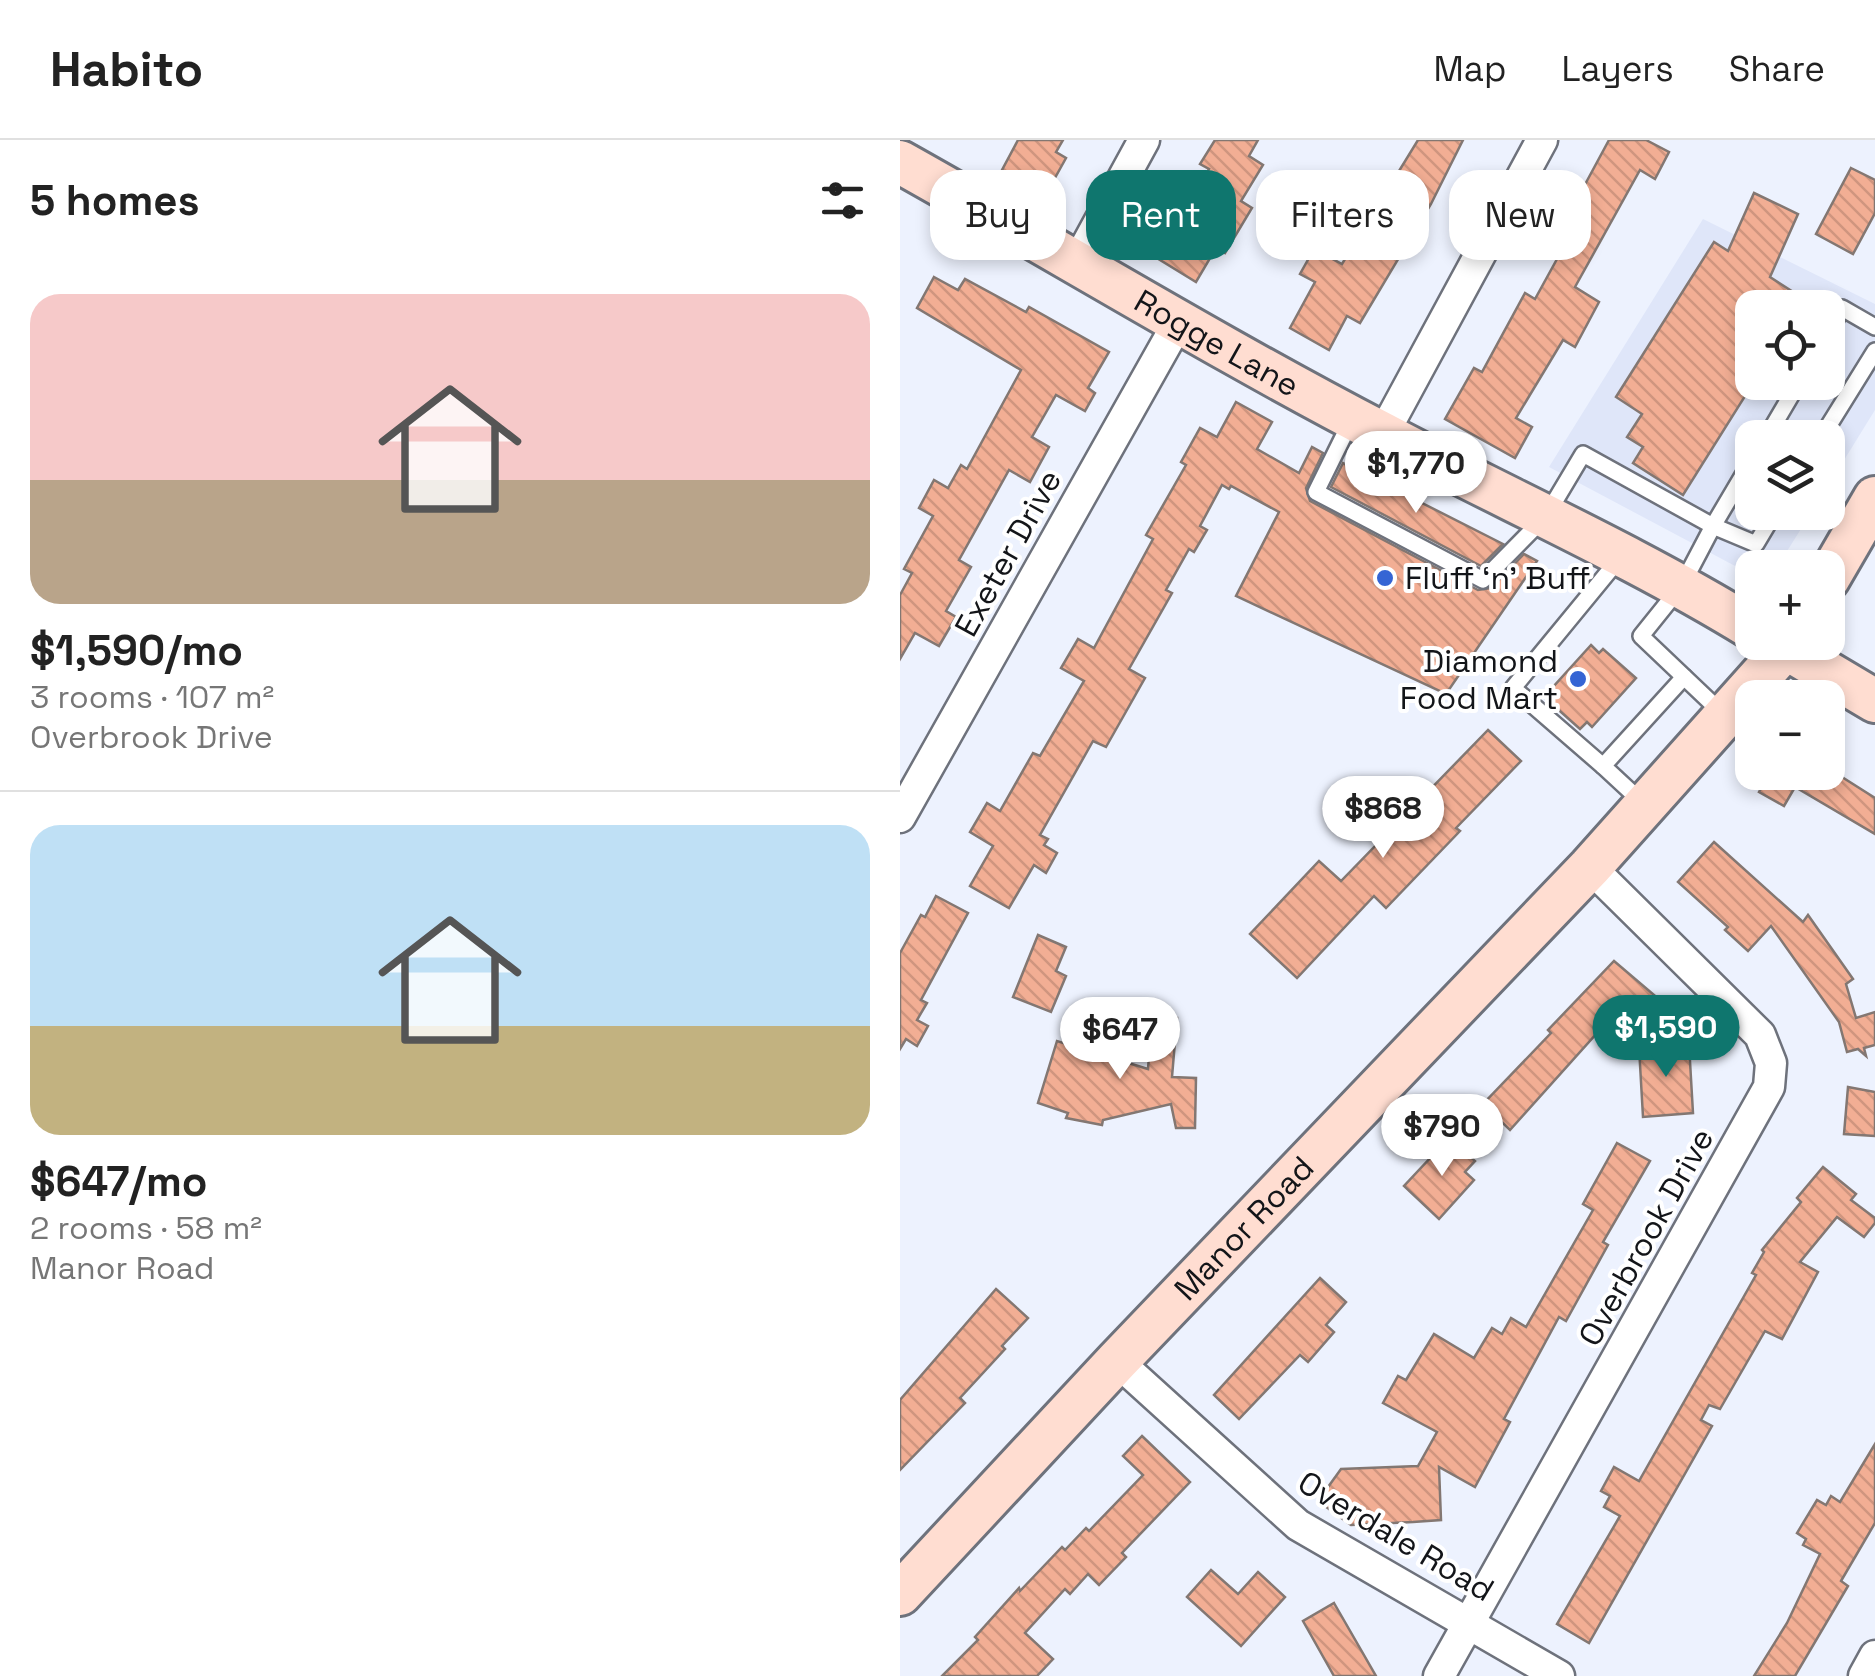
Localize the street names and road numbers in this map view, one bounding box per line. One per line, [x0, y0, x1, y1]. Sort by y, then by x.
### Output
street label: Rogge Lane [1127, 281, 1306, 405]
street label: Exeter Drive [946, 463, 1070, 643]
street label: Overbrook Drive [1570, 1121, 1722, 1353]
street label: Manor Road [1166, 1148, 1322, 1309]
street label: Overdale Road [1291, 1462, 1501, 1610]

